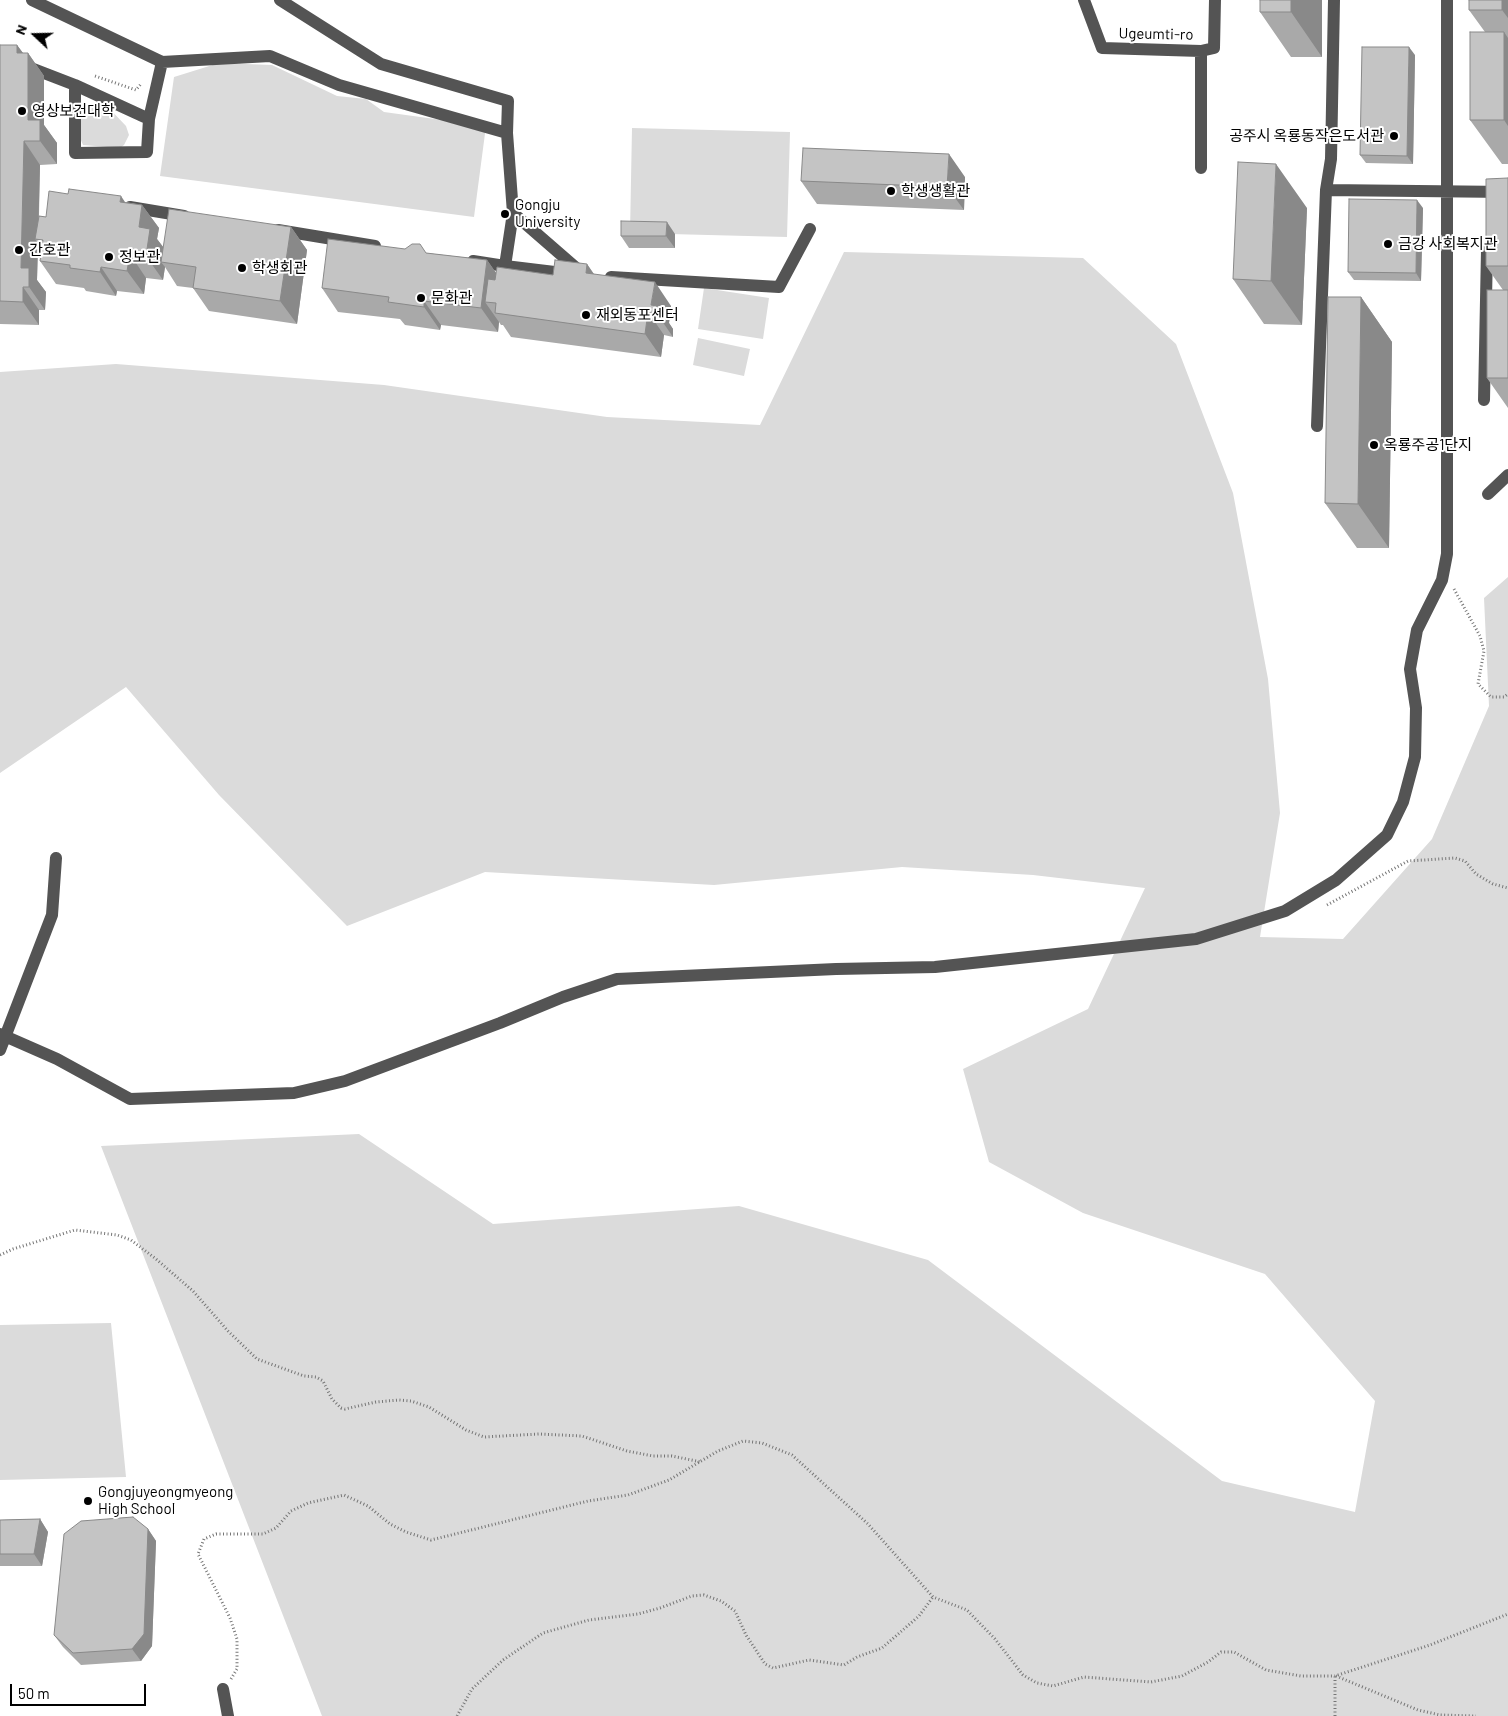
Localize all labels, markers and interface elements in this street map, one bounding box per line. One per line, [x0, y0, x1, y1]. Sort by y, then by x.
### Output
north arrow [10, 10, 60, 60]
text: N [11, 22, 30, 37]
street label: Ugeumti-ro [1118, 24, 1194, 44]
place label: 영상보건대학 [32, 102, 115, 120]
marker: 영상보건대학 [16, 105, 28, 117]
place label: 공주시 옥룡동작은도서관 [1229, 127, 1384, 145]
marker: 공주시 옥룡동작은도서관 [1388, 130, 1400, 142]
place label: 학생생활관 [901, 182, 970, 200]
marker: 학생생활관 [885, 185, 897, 197]
place label: Gongju University [515, 196, 580, 231]
marker: Gongju University [499, 208, 511, 220]
place label: 금강 사회복지관 [1398, 235, 1498, 253]
marker: 금강 사회복지관 [1382, 238, 1394, 250]
place label: 간호관 [29, 241, 70, 259]
marker: 간호관 [13, 244, 25, 256]
place label: 정보관 [119, 248, 160, 266]
marker: 정보관 [103, 251, 115, 263]
place label: 학생회관 [252, 259, 307, 277]
marker: 학생회관 [236, 262, 248, 274]
place label: 문화관 [431, 289, 472, 307]
marker: 문화관 [415, 292, 427, 304]
place label: 재외동포센터 [596, 306, 679, 324]
marker: 재외동포센터 [580, 309, 592, 321]
place label: 옥룡주공1단지 [1384, 436, 1472, 454]
marker: 옥룡주공1단지 [1368, 439, 1380, 451]
place label: Gongjuyeongmyeong High School [98, 1483, 233, 1518]
marker: Gongjuyeongmyeong High School [82, 1495, 94, 1507]
scale bar [12, 1674, 149, 1706]
text: 50 m [18, 1684, 50, 1702]

